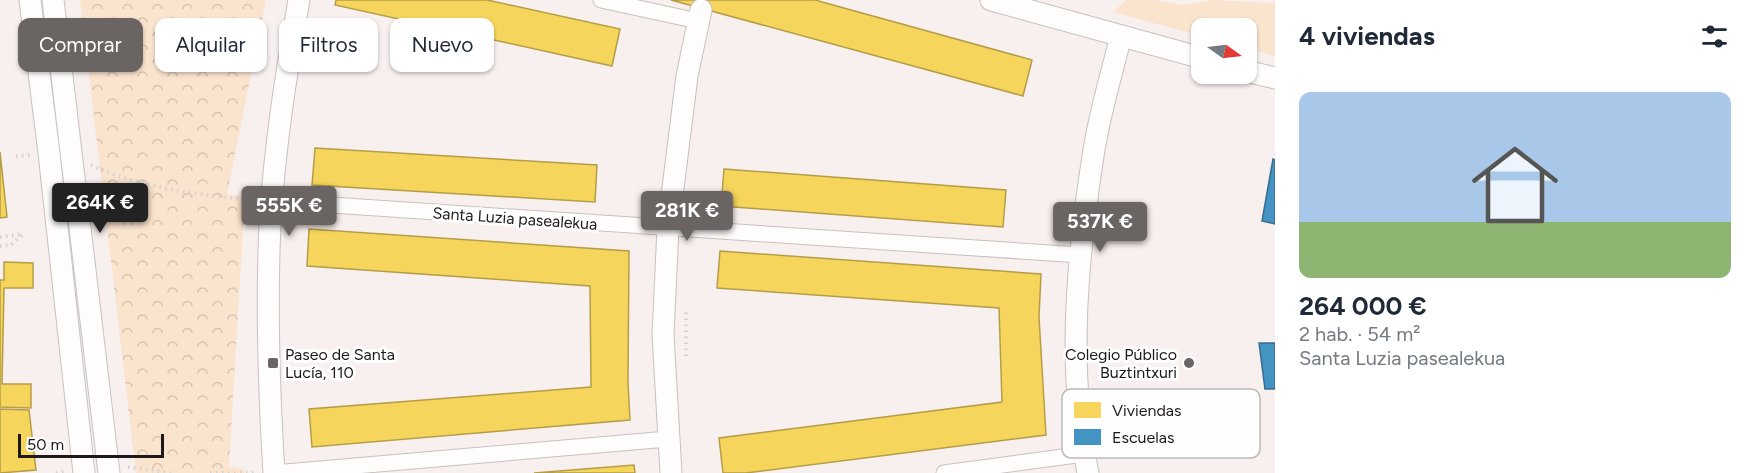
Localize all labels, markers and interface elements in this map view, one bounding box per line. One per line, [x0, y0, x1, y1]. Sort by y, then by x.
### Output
chip: Comprar [18, 18, 143, 72]
chip: Alquilar [155, 18, 267, 72]
chip: Filtros [279, 18, 378, 72]
chip: Nuevo [390, 18, 494, 72]
north arrow [1191, 18, 1257, 84]
map controls [1191, 18, 1257, 84]
text: 4 viviendas [1299, 20, 1435, 52]
icon: filters [1698, 20, 1731, 53]
icon: home [1461, 131, 1569, 239]
pin: 264K € [51, 183, 149, 234]
pin: 555K € [240, 186, 338, 237]
text: 264K € [66, 190, 134, 214]
pin: 281K € [638, 191, 736, 242]
text: 555K € [256, 193, 322, 217]
text: 281K € [655, 198, 719, 222]
pin: 537K € [1051, 202, 1149, 253]
street label: Santa Luzia pasealekua [432, 203, 598, 234]
text: 537K € [1067, 209, 1133, 233]
text: 264 000 € [1299, 290, 1427, 322]
text: 2 hab. · 54 m² [1299, 322, 1420, 346]
place label: Paseo de Santa Lucía, 110 [285, 345, 395, 382]
place label: Colegio Público Buztintxuri [1065, 345, 1177, 382]
text: Santa Luzia pasealekua [1299, 346, 1505, 370]
marker: Paseo de Santa Lucía, 110 [266, 356, 280, 370]
marker: Colegio Público Buztintxuri [1182, 356, 1196, 370]
legend [1062, 389, 1260, 458]
text: Viviendas [1112, 401, 1182, 420]
text: Escuelas [1112, 428, 1174, 447]
scale bar [18, 431, 164, 458]
text: 50 m [27, 435, 64, 454]

